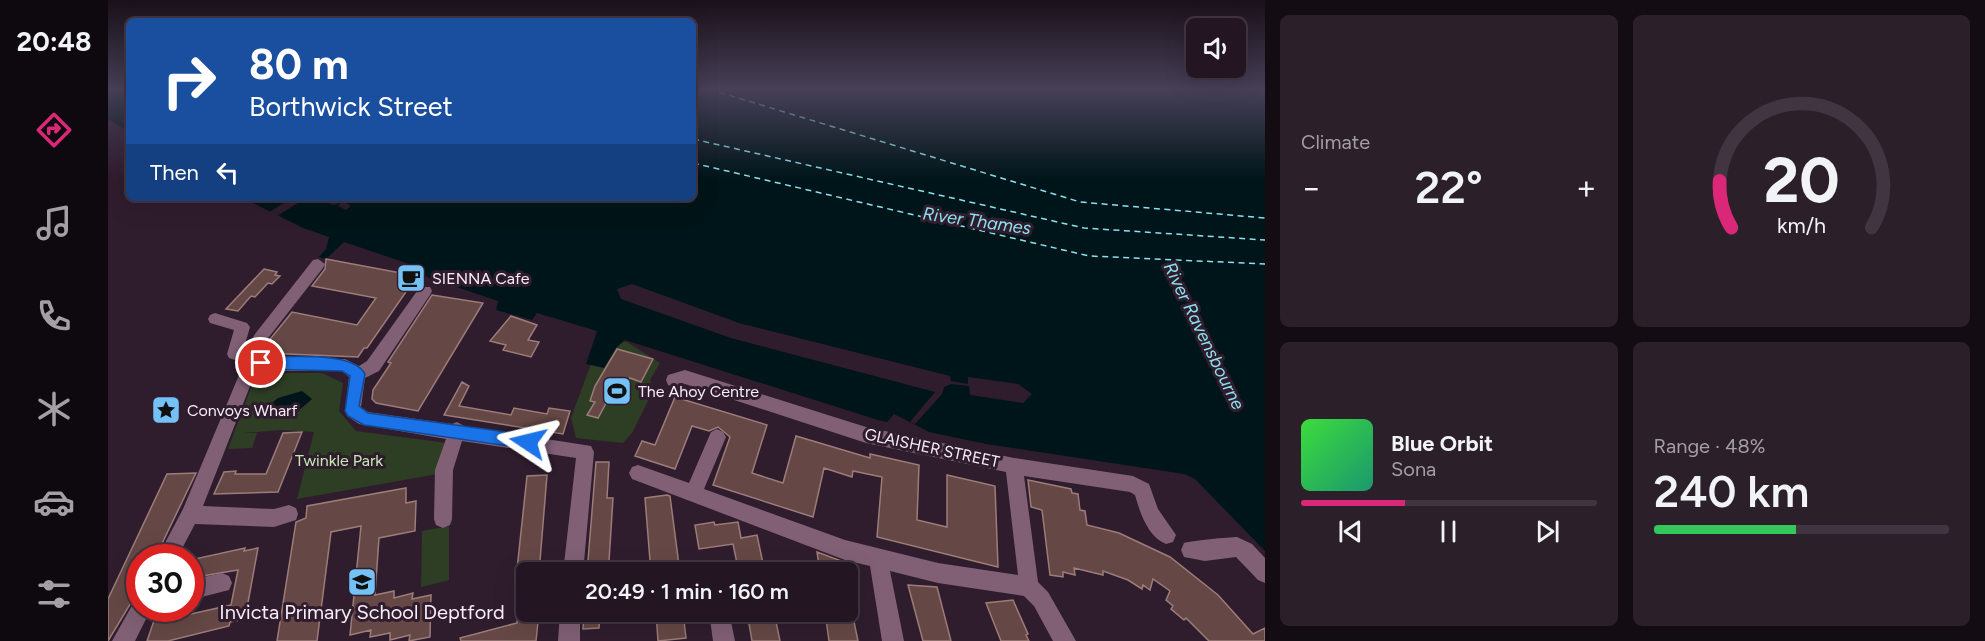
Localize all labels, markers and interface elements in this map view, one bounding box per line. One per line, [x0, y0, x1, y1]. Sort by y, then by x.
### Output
map controls [1186, 18, 1246, 78]
button: sound [1186, 18, 1246, 78]
text: 20:48 [17, 25, 91, 58]
text: 80 m [249, 39, 349, 90]
icon: right [150, 42, 228, 120]
text: Borthwick Street [249, 90, 453, 123]
icon: directions [33, 109, 75, 151]
text: Climate [1301, 130, 1370, 154]
text: 20 [1763, 143, 1840, 218]
icon: left [211, 156, 244, 189]
text: Then [150, 159, 199, 186]
text: 22° [1415, 160, 1483, 214]
text: − [1301, 168, 1322, 207]
text: + [1576, 168, 1596, 207]
icon: music [33, 202, 75, 244]
water label: River Thames [921, 203, 1033, 240]
text: km/h [1777, 213, 1826, 238]
water label: River Ravensbourne [1159, 259, 1249, 414]
cafe icon: SIENNA Cafe [395, 262, 427, 294]
place label: SIENNA Cafe [432, 269, 530, 288]
icon: phone [33, 295, 75, 337]
pin [235, 337, 286, 388]
icon: arrive [244, 346, 277, 379]
sports icon: The Ahoy Centre [601, 375, 633, 407]
place label: The Ahoy Centre [638, 382, 759, 401]
icon: climate [33, 388, 75, 430]
place icon: Convoys Wharf [150, 394, 182, 426]
place label: Convoys Wharf [187, 401, 298, 420]
position arrow [496, 410, 560, 474]
street label: GLAISHER STREET [863, 424, 1001, 472]
text: Blue Orbit [1391, 430, 1493, 457]
text: Range · 48% [1654, 434, 1765, 458]
park label: Twinkle Park [295, 451, 383, 470]
text: Sona [1391, 457, 1436, 481]
text: 240 km [1654, 464, 1809, 518]
icon: car [33, 481, 75, 523]
icon: previous [1334, 515, 1367, 548]
icon: pause [1432, 515, 1465, 548]
icon: next [1531, 515, 1564, 548]
speed limit sign: 30 [126, 544, 204, 622]
school or university icon: Invicta Primary School Deptford [346, 566, 378, 598]
icon: filters [33, 573, 75, 615]
text: 20:49 · 1 min · 160 m [585, 578, 789, 605]
place label: Invicta Primary School Deptford [219, 600, 505, 624]

